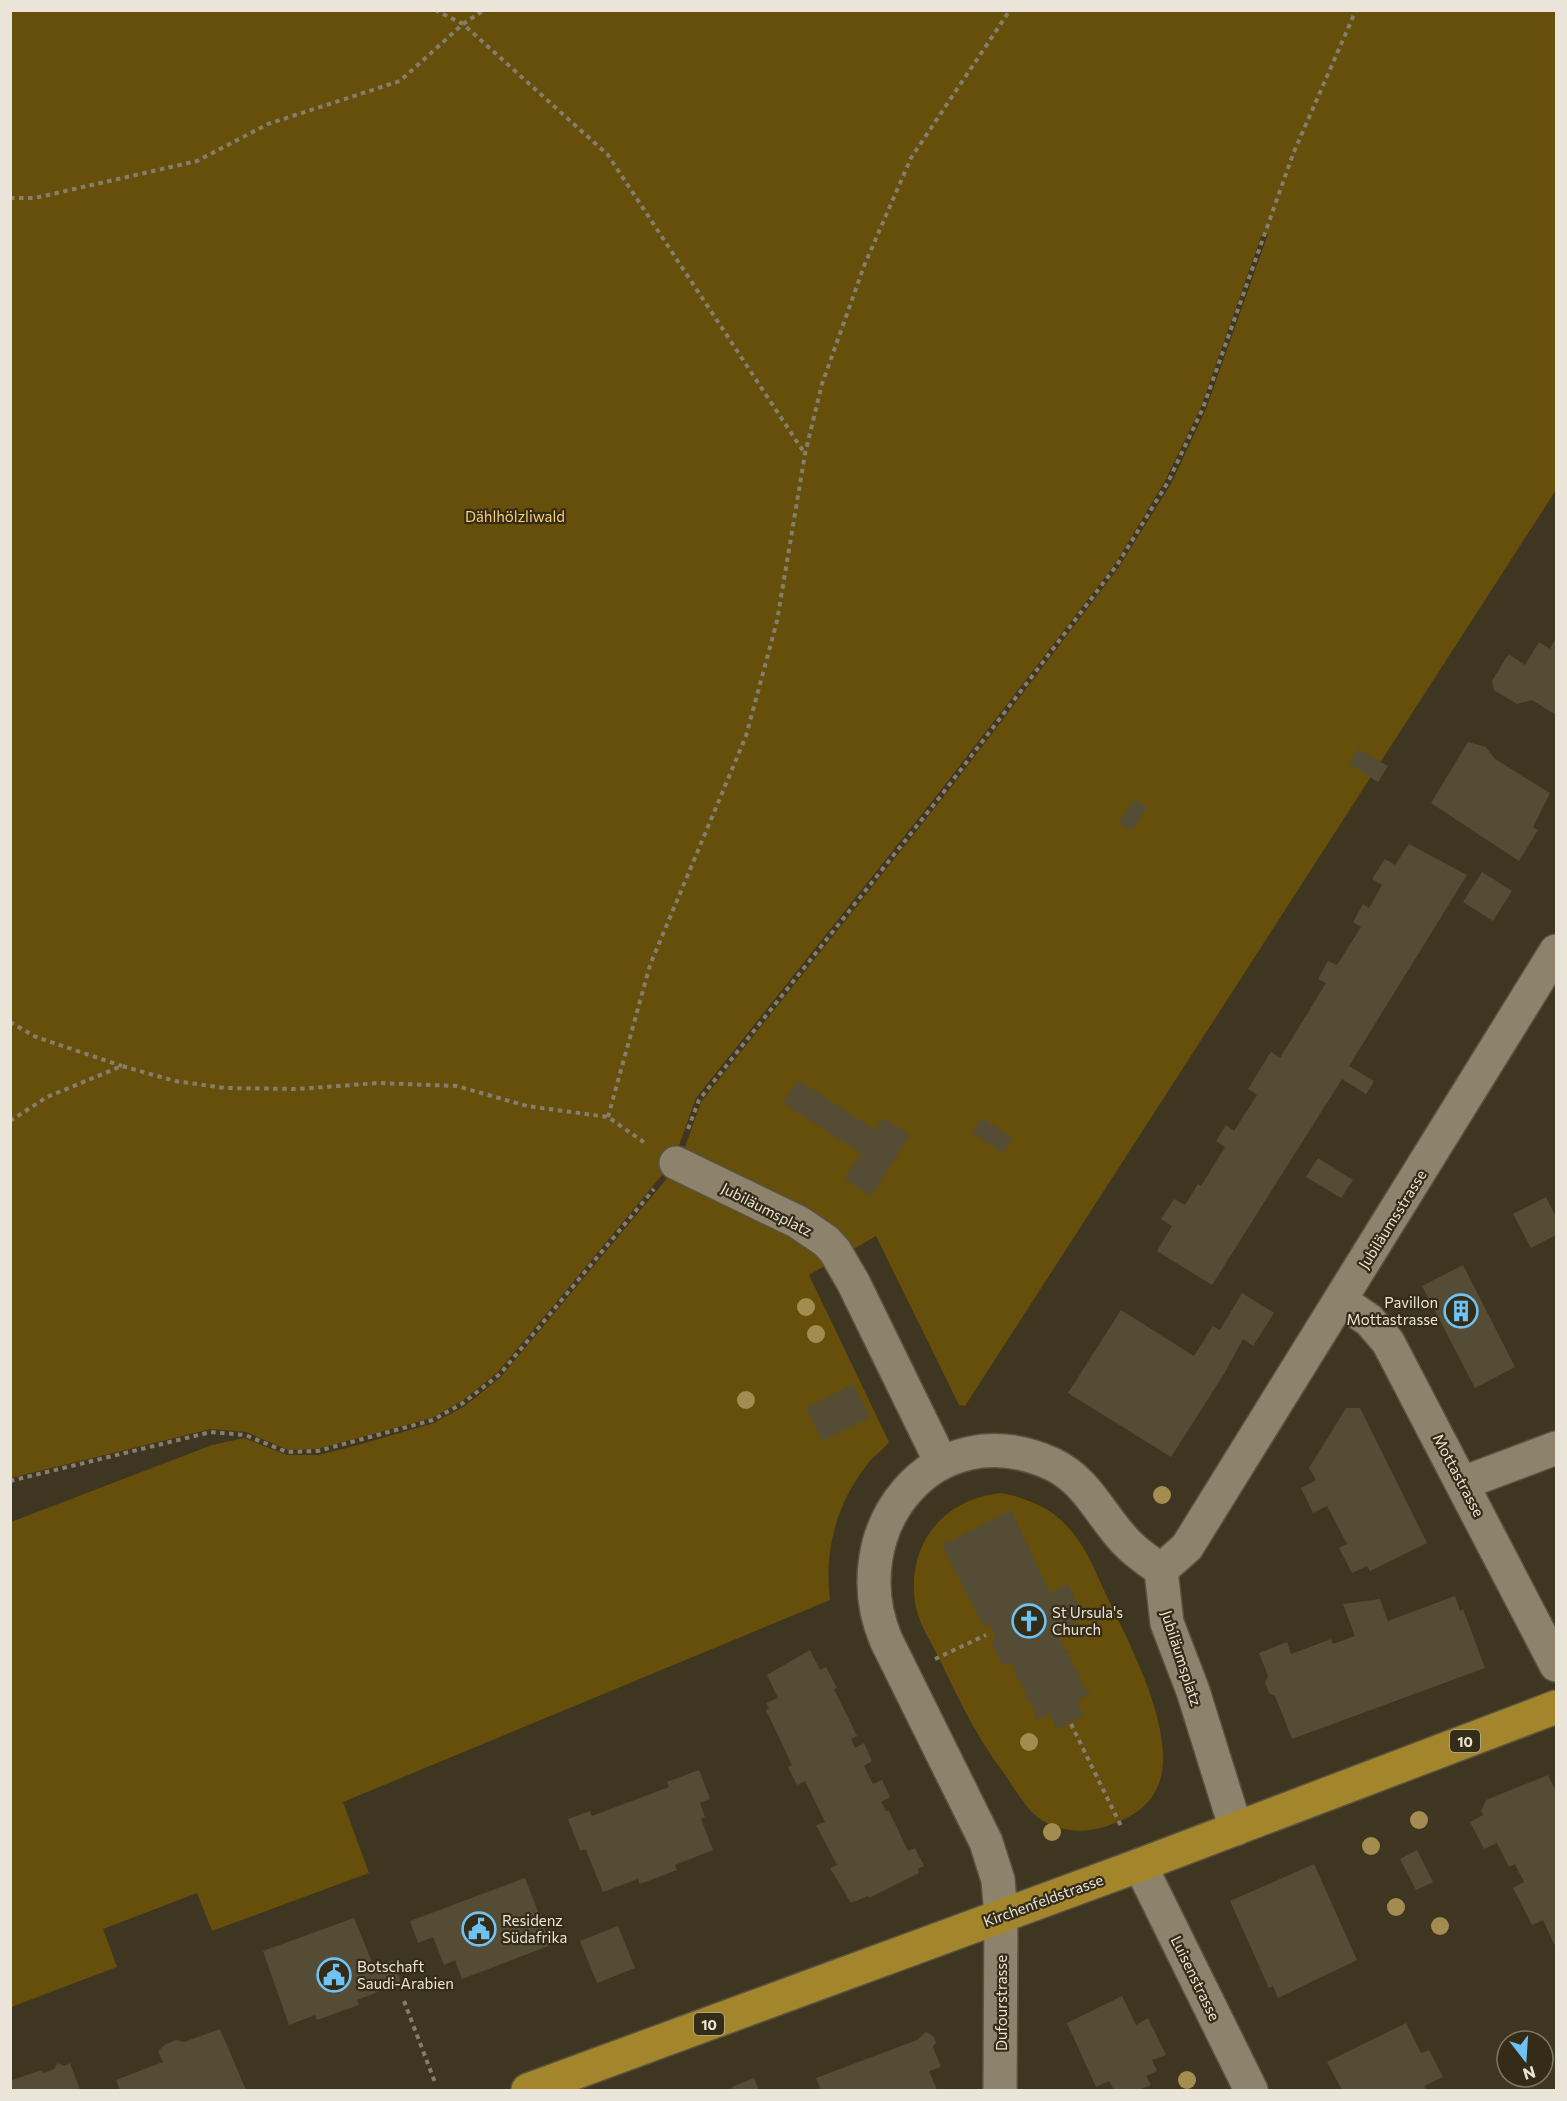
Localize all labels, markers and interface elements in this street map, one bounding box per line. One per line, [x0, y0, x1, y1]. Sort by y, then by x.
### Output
park label: Dählhölzliwald [465, 507, 565, 525]
street label: Jubiläumsstrasse [1354, 1166, 1430, 1272]
street label: Jubiläumsplatz [719, 1178, 815, 1240]
place label: Pavillon Mottastrasse [1347, 1293, 1438, 1328]
building icon: Pavillon Mottastrasse [1443, 1293, 1479, 1329]
street label: Mottastrasse [1430, 1430, 1488, 1520]
church icon: St Ursula's Church [1011, 1603, 1047, 1639]
place label: St Ursula's Church [1052, 1603, 1123, 1638]
street label: Jubiläumsplatz [1158, 1608, 1206, 1708]
road number: 10 [1450, 1730, 1480, 1752]
street label: Kirchenfeldstrasse [981, 1870, 1105, 1930]
public building icon: Residenz Südafrika [461, 1911, 497, 1947]
place label: Residenz Südafrika [502, 1911, 567, 1946]
street label: Luisenstrasse [1168, 1933, 1224, 2024]
street label: Dufourstrasse [992, 1955, 1010, 2051]
public building icon: Botschaft Saudi-Arabien [316, 1957, 352, 1993]
place label: Botschaft Saudi-Arabien [357, 1957, 454, 1992]
road number: 10 [694, 2013, 724, 2035]
north arrow [1495, 2029, 1555, 2089]
text: N [1521, 2063, 1538, 2085]

